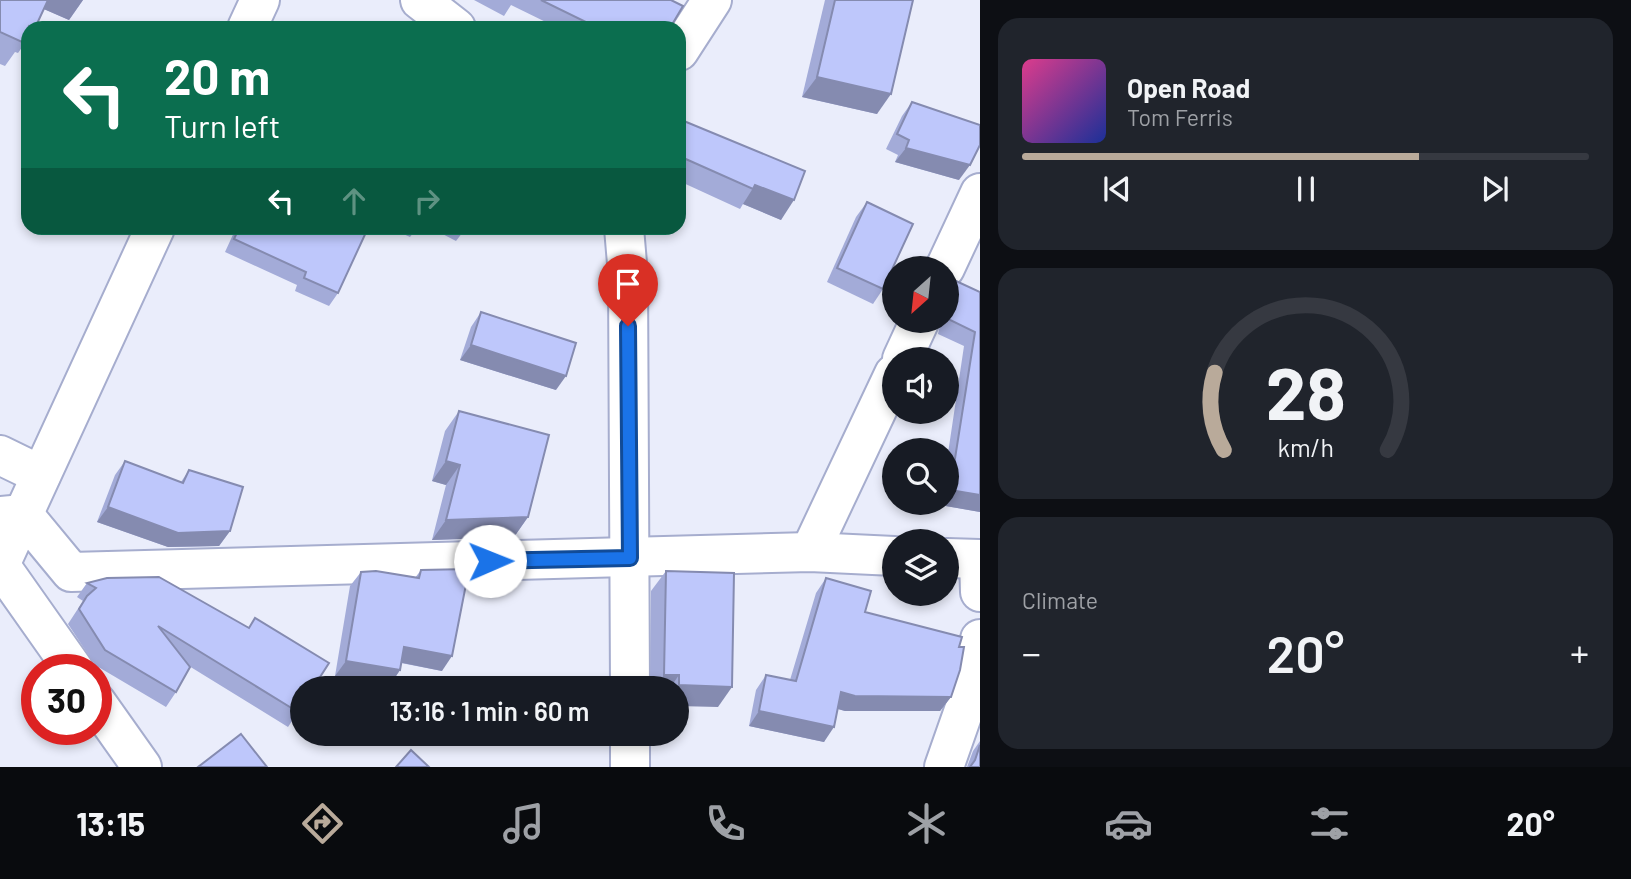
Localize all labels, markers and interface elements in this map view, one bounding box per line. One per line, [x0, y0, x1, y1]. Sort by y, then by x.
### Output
text: 20 m [164, 46, 270, 105]
icon: left [49, 49, 140, 140]
text: Open Road [1127, 72, 1250, 103]
text: Tom Ferris [1127, 103, 1233, 131]
text: Turn left [164, 106, 281, 144]
icon: previous [1098, 170, 1136, 208]
icon: pause [1287, 170, 1325, 208]
icon: next [1476, 170, 1514, 208]
icon: left [262, 182, 300, 220]
icon: ahead [335, 182, 373, 220]
icon: right [408, 182, 446, 220]
pin [598, 254, 658, 326]
north arrow [882, 256, 959, 332]
map controls [882, 256, 959, 606]
icon: arrive [609, 265, 647, 303]
button: sound [882, 347, 959, 424]
text: 28 [1265, 347, 1346, 435]
text: km/h [1277, 431, 1334, 461]
button: search [882, 438, 959, 515]
position arrow [453, 524, 527, 598]
button: layers [882, 529, 959, 606]
text: Climate [1022, 586, 1098, 614]
text: 20° [1267, 621, 1344, 683]
text: − [1022, 629, 1041, 675]
text: + [1570, 629, 1589, 675]
speed limit sign: 30 [21, 654, 112, 745]
text: 13:16 · 1 min · 60 m [390, 695, 589, 726]
icon: directions [298, 799, 347, 848]
icon: music [499, 799, 548, 848]
icon: phone [701, 799, 750, 848]
icon: climate [902, 799, 951, 848]
icon: car [1104, 799, 1153, 848]
icon: filters [1305, 799, 1354, 848]
text: 13:15 [76, 804, 145, 842]
text: 20° [1506, 804, 1555, 842]

